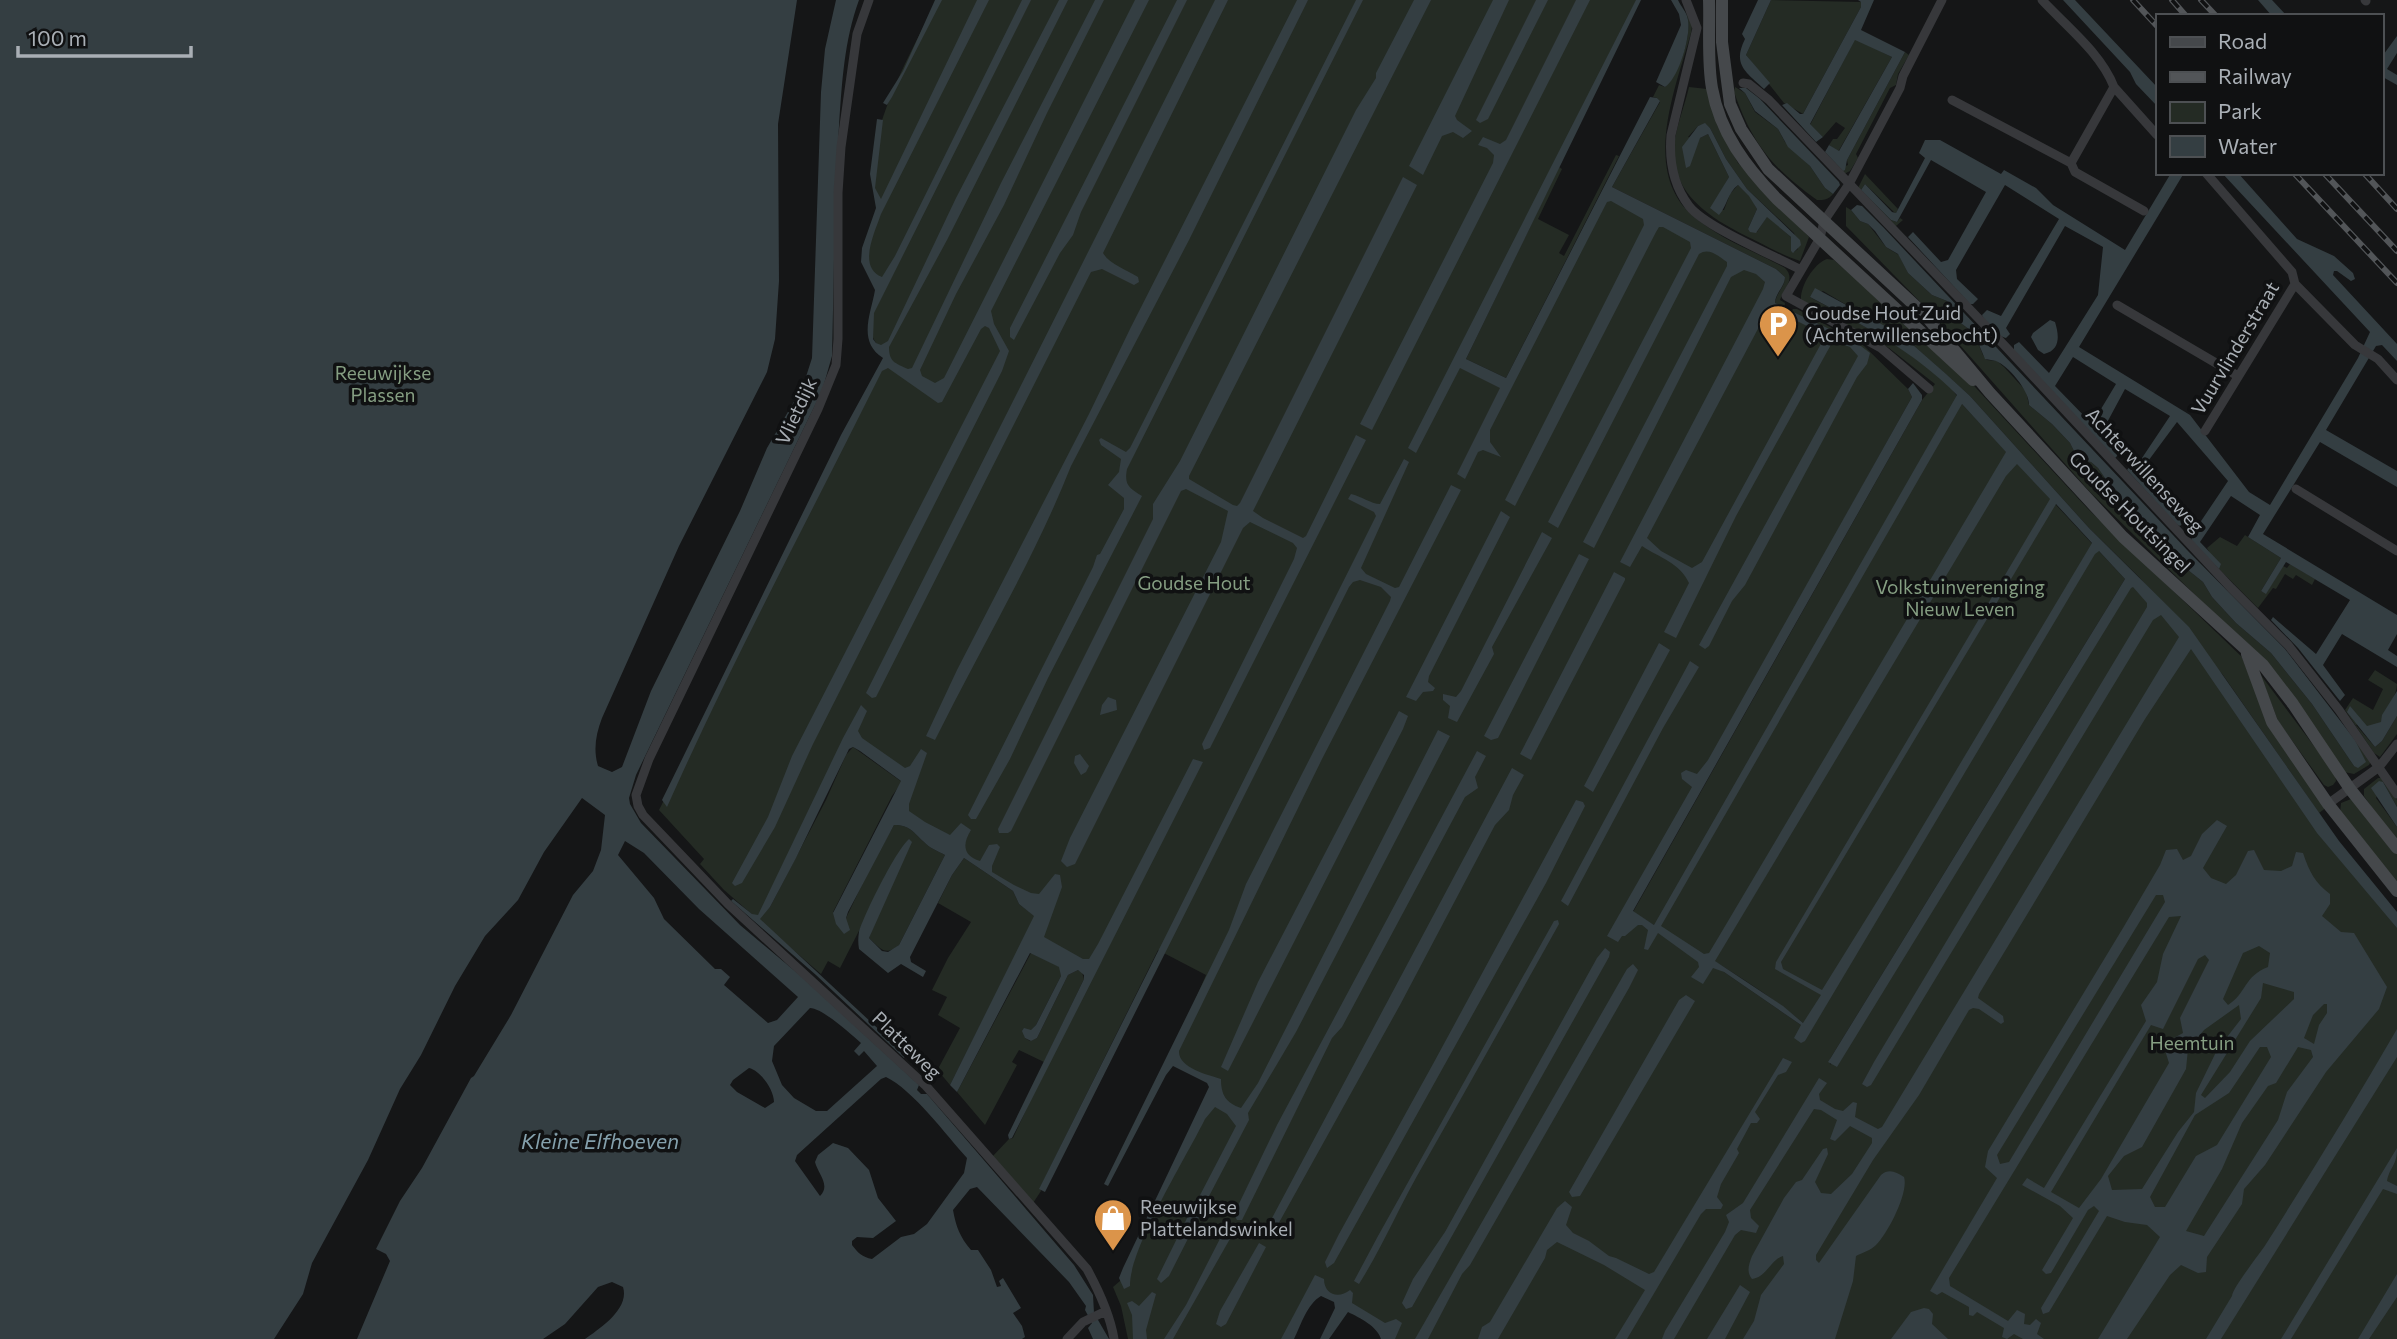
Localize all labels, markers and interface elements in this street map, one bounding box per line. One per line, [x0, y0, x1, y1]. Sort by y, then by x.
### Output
scale bar [18, 14, 191, 58]
legend [2156, 14, 2383, 175]
text: 100 m [28, 25, 87, 50]
text: Road [2218, 28, 2267, 53]
text: Railway [2218, 63, 2292, 88]
text: Park [2218, 98, 2262, 123]
text: Water [2218, 133, 2277, 158]
street label: Vuurvlinderstraat [2186, 277, 2283, 418]
place label: Goudse Hout Zuid (Achterwillensebocht) [1805, 301, 1998, 346]
parking icon: Goudse Hout Zuid (Achterwillensebocht) [1757, 303, 1799, 358]
park label: Reeuwijkse Plassen [335, 361, 431, 406]
street label: Vlietdijk [770, 374, 821, 448]
street label: Achterwillenseweg [2082, 402, 2209, 537]
street label: Goudse Houtsingel [2065, 446, 2196, 577]
park label: Goudse Hout [1137, 571, 1251, 594]
park label: Volkstuinvereniging Nieuw Leven [1875, 575, 2045, 620]
street label: Platteweg [868, 1006, 947, 1083]
park label: Heemtuin [2149, 1031, 2235, 1054]
water label: Kleine Elfhoeven [521, 1128, 679, 1153]
place label: Reeuwijkse Plattelandswinkel [1140, 1195, 1293, 1240]
shop icon: Reeuwijkse Plattelandswinkel [1092, 1197, 1134, 1252]

